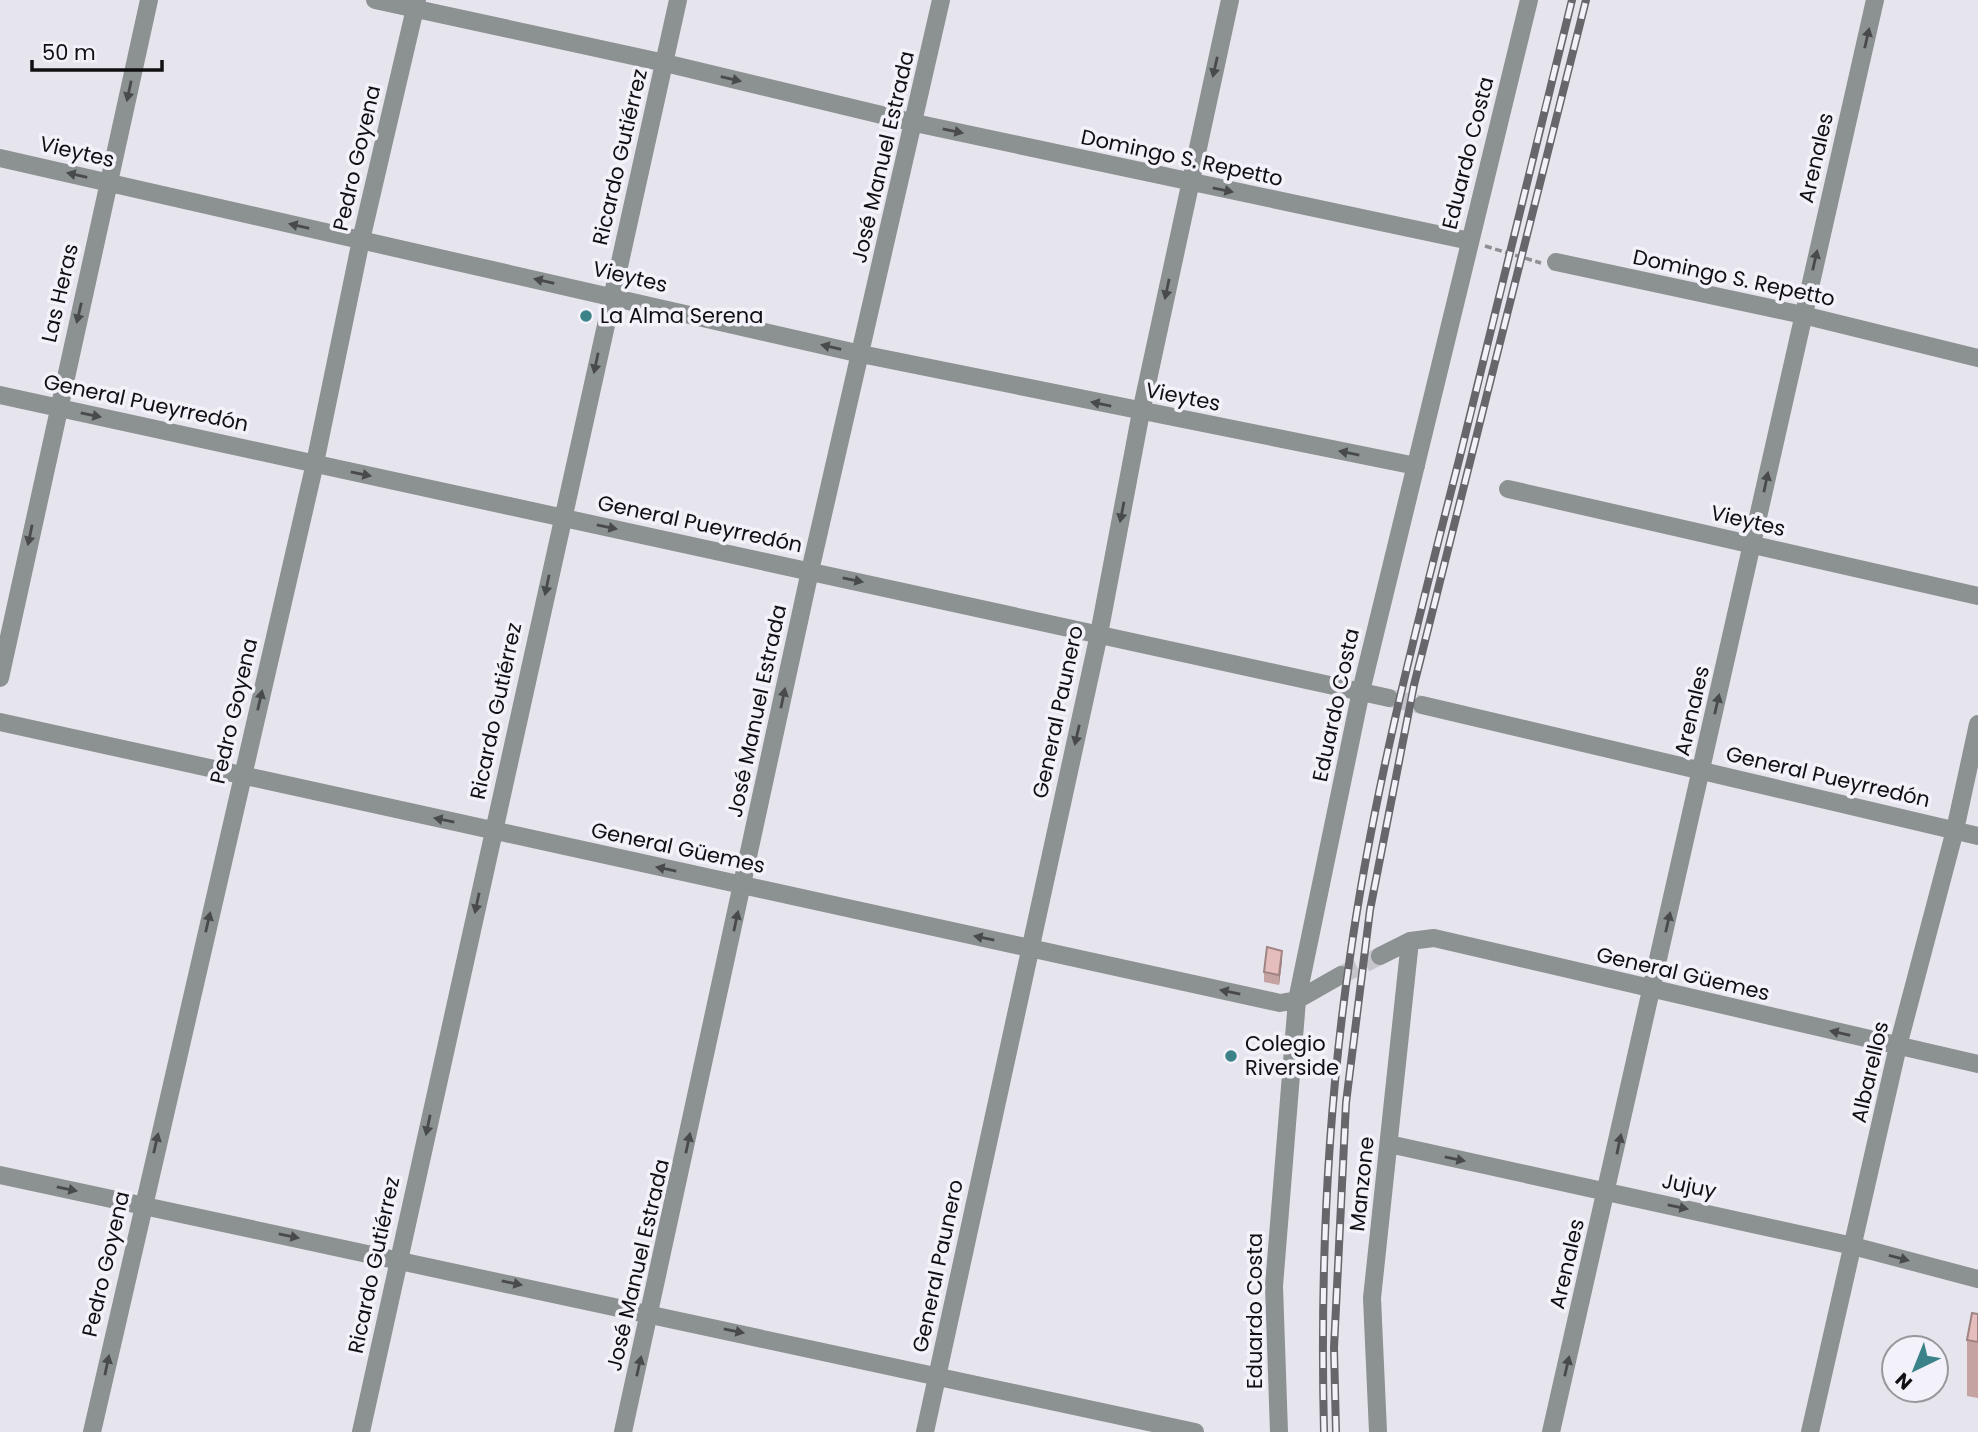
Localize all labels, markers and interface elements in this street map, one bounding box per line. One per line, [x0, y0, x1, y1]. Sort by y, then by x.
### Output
one-way arrow [1861, 27, 1872, 49]
scale bar [32, 28, 161, 72]
text: 50 m [42, 38, 96, 67]
street label: José Manuel Estrada [844, 48, 921, 266]
one-way arrow [1209, 56, 1220, 78]
street label: Ricardo Gutiérrez [585, 66, 654, 248]
one-way arrow [721, 74, 743, 85]
street label: Eduardo Costa [1435, 74, 1500, 232]
one-way arrow [123, 80, 134, 102]
street label: Pedro Goyena [326, 82, 387, 234]
street label: Arenales [1791, 110, 1840, 206]
street label: Domingo S. Repetto [1078, 122, 1286, 193]
one-way arrow [942, 126, 964, 137]
street label: Vieytes [37, 129, 117, 174]
one-way arrow [66, 170, 88, 181]
one-way arrow [1212, 185, 1234, 196]
one-way arrow [288, 220, 310, 231]
street label: Las Heras [34, 241, 85, 345]
street label: Domingo S. Repetto [1630, 242, 1838, 313]
one-way arrow [1810, 249, 1821, 271]
street label: Vieytes [590, 254, 670, 299]
one-way arrow [533, 276, 555, 287]
one-way arrow [1161, 278, 1172, 300]
place label: La Alma Serena [600, 301, 763, 330]
one-way arrow [73, 302, 84, 324]
marker: La Alma Serena [578, 308, 594, 324]
one-way arrow [820, 341, 842, 352]
one-way arrow [591, 352, 602, 374]
street label: General Pueyrredón [41, 367, 251, 438]
street label: Vieytes [1143, 375, 1223, 418]
one-way arrow [1090, 399, 1112, 410]
one-way arrow [80, 409, 102, 420]
one-way arrow [1338, 447, 1360, 458]
one-way arrow [350, 468, 372, 479]
one-way arrow [1761, 471, 1772, 493]
street label: General Pueyrredón [595, 488, 805, 559]
street label: Vieytes [1708, 498, 1788, 543]
one-way arrow [1116, 501, 1127, 523]
one-way arrow [596, 522, 618, 533]
one-way arrow [25, 524, 36, 546]
one-way arrow [542, 574, 553, 596]
one-way arrow [842, 575, 864, 586]
street label: José Manuel Estrada [720, 602, 793, 820]
street label: Ricardo Gutiérrez [463, 620, 528, 802]
street label: General Paunero [1025, 623, 1090, 801]
street label: Eduardo Costa [1305, 626, 1366, 784]
street label: Pedro Goyena [203, 635, 264, 787]
street label: Arenales [1667, 663, 1716, 759]
one-way arrow [778, 687, 789, 709]
one-way arrow [254, 689, 265, 711]
one-way arrow [1711, 693, 1722, 715]
one-way arrow [1071, 724, 1082, 746]
street label: General Pueyrredón [1723, 739, 1933, 814]
one-way arrow [433, 814, 455, 825]
street label: General Güemes [589, 815, 768, 880]
one-way arrow [655, 863, 677, 874]
one-way arrow [472, 892, 483, 914]
one-way arrow [731, 910, 742, 932]
one-way arrow [203, 911, 214, 933]
one-way arrow [1663, 911, 1674, 933]
one-way arrow [973, 933, 995, 944]
street label: General Güemes [1594, 939, 1773, 1008]
one-way arrow [1219, 987, 1241, 998]
street label: Albarellos [1844, 1018, 1895, 1125]
one-way arrow [1829, 1027, 1851, 1038]
place label: Colegio Riverside [1245, 1029, 1339, 1082]
marker: Colegio Riverside [1223, 1048, 1239, 1064]
one-way arrow [423, 1114, 434, 1136]
one-way arrow [151, 1132, 162, 1154]
one-way arrow [683, 1132, 694, 1154]
one-way arrow [1613, 1133, 1624, 1155]
street label: Manzone [1342, 1135, 1381, 1233]
one-way arrow [1444, 1153, 1466, 1164]
street label: José Manuel Estrada [599, 1156, 676, 1374]
street label: Jujuy [1659, 1166, 1719, 1205]
street label: Ricardo Gutiérrez [341, 1174, 406, 1356]
street label: General Paunero [905, 1177, 970, 1355]
one-way arrow [56, 1184, 78, 1195]
street label: Pedro Goyena [75, 1188, 136, 1340]
one-way arrow [1667, 1202, 1689, 1213]
street label: Arenales [1542, 1216, 1591, 1312]
one-way arrow [278, 1231, 300, 1242]
street label: Eduardo Costa [1240, 1233, 1269, 1389]
one-way arrow [1889, 1254, 1910, 1264]
one-way arrow [501, 1278, 523, 1289]
one-way arrow [723, 1326, 745, 1337]
north arrow [1880, 1334, 1950, 1404]
one-way arrow [101, 1354, 112, 1376]
one-way arrow [634, 1354, 645, 1376]
one-way arrow [1562, 1355, 1573, 1377]
text: N [1889, 1366, 1918, 1396]

